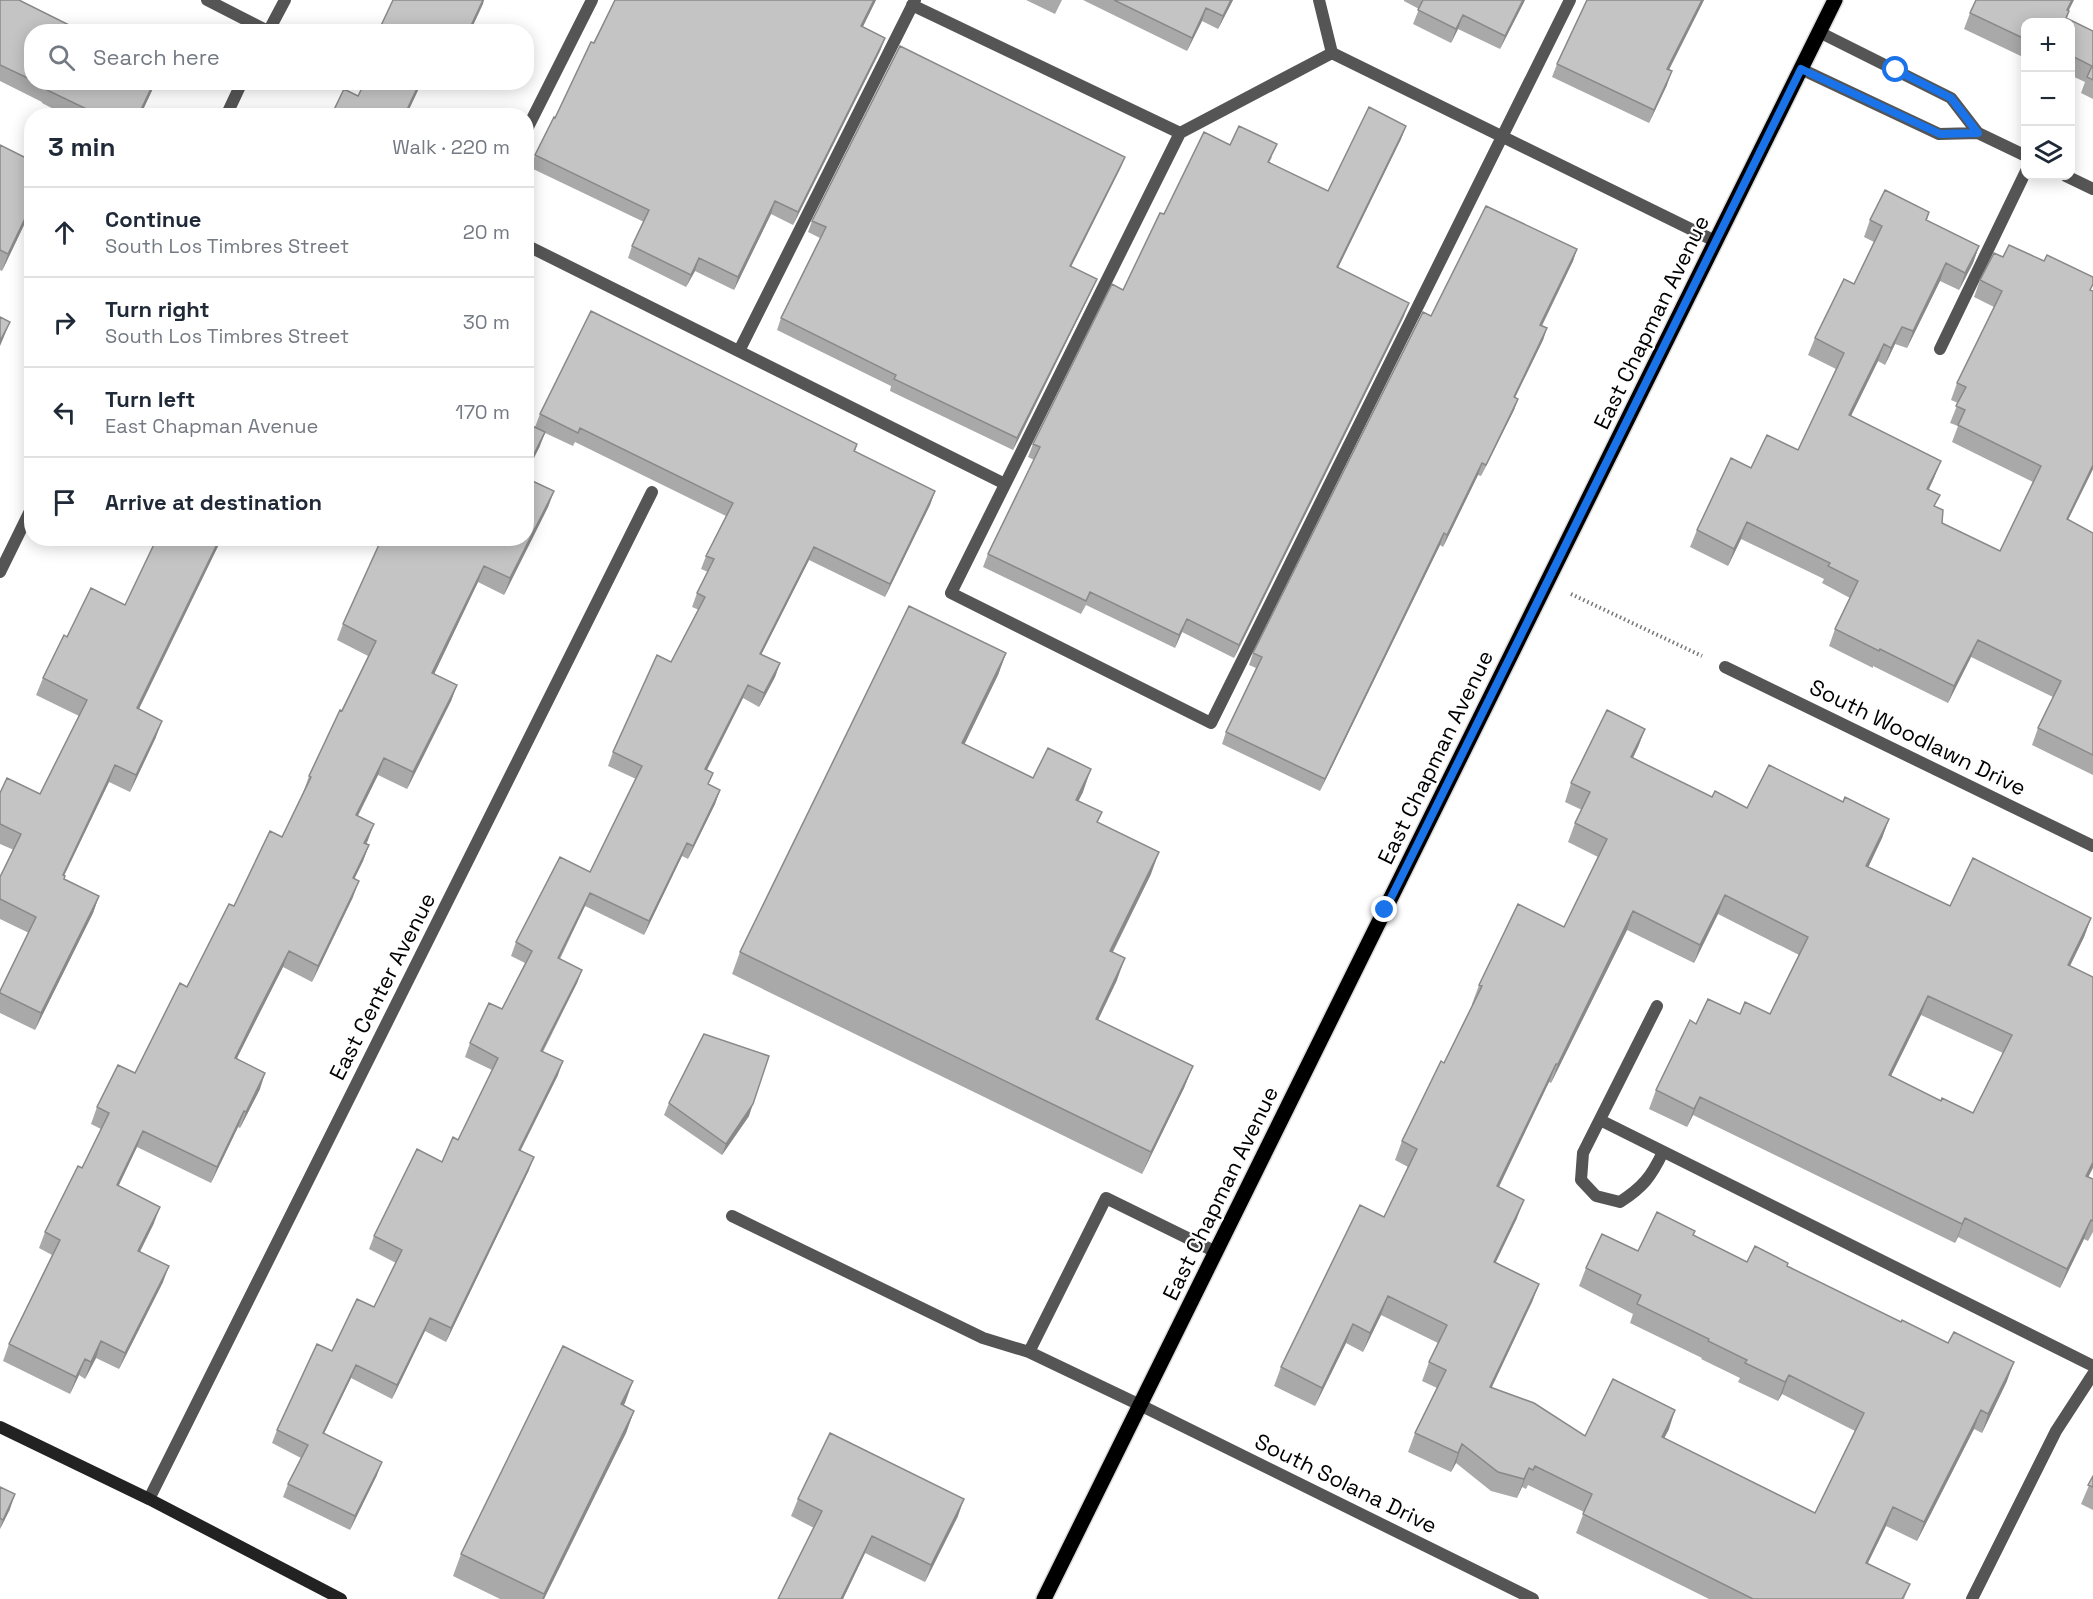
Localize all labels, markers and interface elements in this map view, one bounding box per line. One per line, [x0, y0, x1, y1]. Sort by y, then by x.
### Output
map controls [2021, 18, 2075, 180]
button: + [2021, 18, 2075, 72]
search box [24, 24, 534, 90]
icon: search [45, 41, 78, 74]
text: Search here [93, 43, 220, 71]
route start [1882, 56, 1908, 82]
button: − [2021, 72, 2075, 126]
button: layers [2021, 126, 2075, 180]
text: 3 min [48, 130, 116, 164]
text: Walk · 220 m [392, 134, 510, 160]
text: Continue [105, 205, 201, 233]
street label: East Chapman Avenue [1587, 210, 1715, 434]
icon: ahead [48, 216, 81, 249]
text: 20 m [463, 219, 510, 245]
text: South Los Timbres Street [105, 233, 349, 259]
text: Turn right [105, 295, 210, 323]
icon: right [48, 306, 81, 339]
text: 30 m [463, 309, 510, 335]
text: South Los Timbres Street [105, 323, 349, 349]
text: Turn left [105, 385, 195, 413]
icon: left [48, 396, 81, 429]
text: 170 m [455, 399, 510, 425]
text: East Chapman Avenue [105, 413, 318, 439]
icon: arrive [48, 486, 81, 519]
text: Arrive at destination [105, 488, 322, 516]
street label: East Chapman Avenue [1371, 645, 1499, 869]
street label: South Woodlawn Drive [1805, 672, 2031, 802]
street label: East Center Avenue [323, 888, 441, 1084]
route end [1371, 896, 1397, 922]
street label: East Chapman Avenue [1156, 1081, 1284, 1305]
street label: South Solana Drive [1250, 1427, 1442, 1539]

